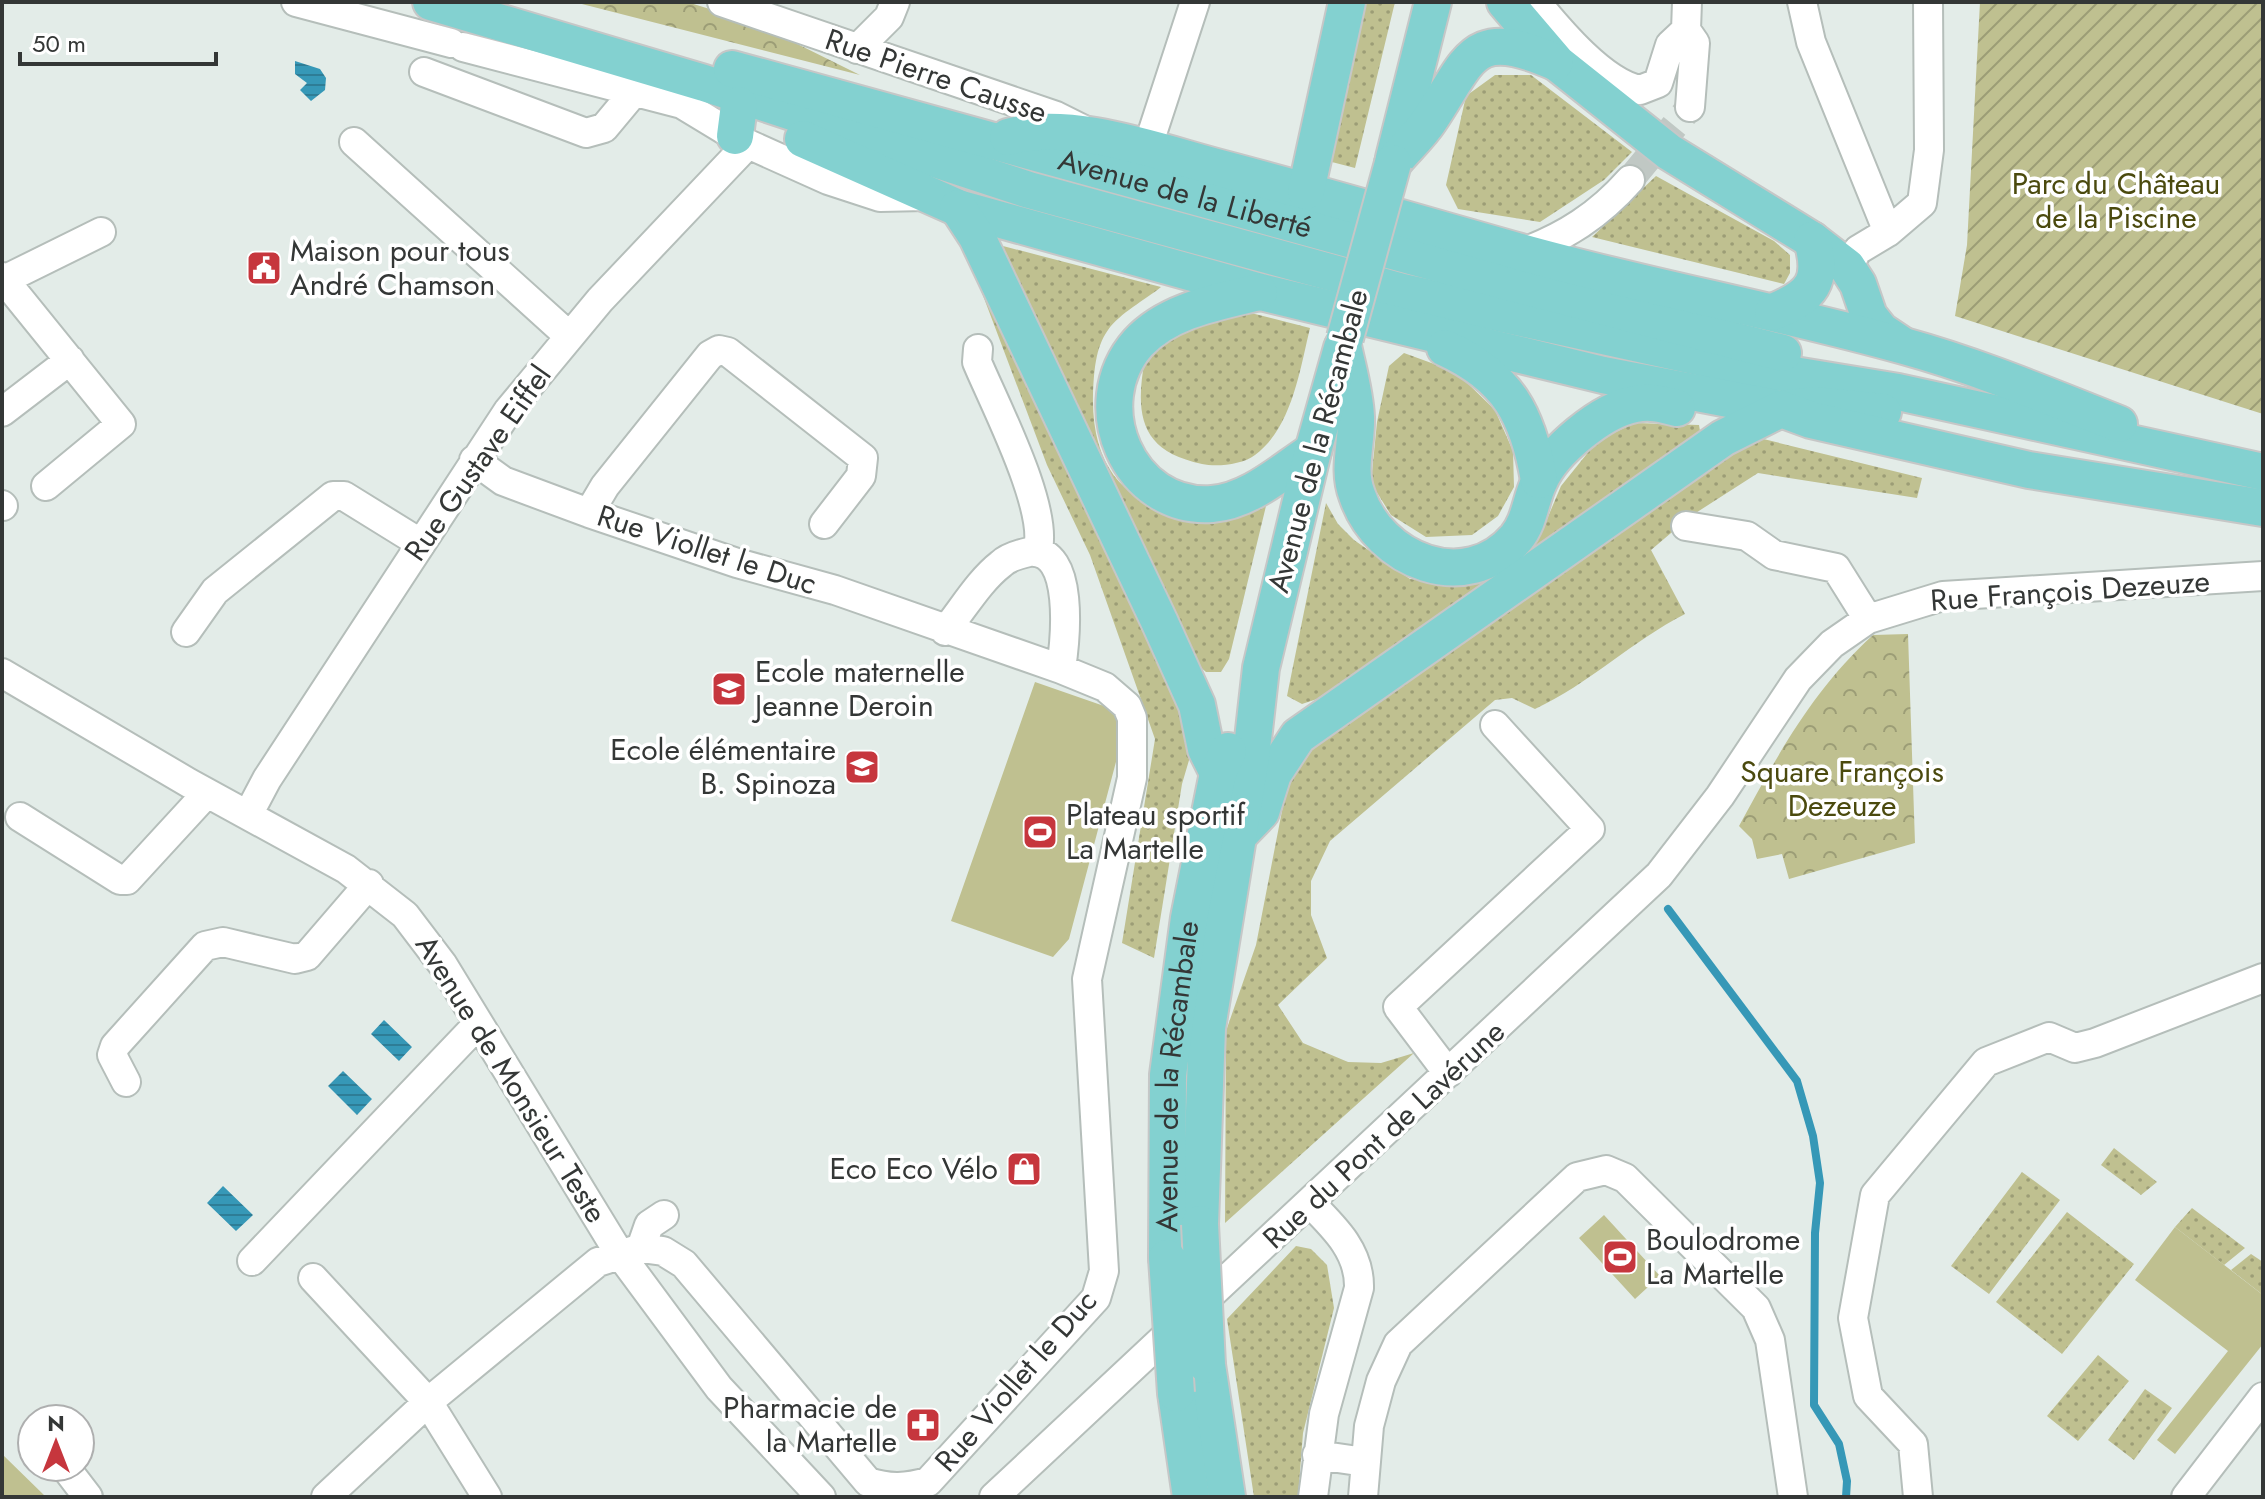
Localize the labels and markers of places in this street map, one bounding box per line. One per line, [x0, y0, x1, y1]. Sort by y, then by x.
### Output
place label: Maison pour tous André Chamson [290, 229, 510, 306]
public building icon: Maison pour tous André Chamson [245, 249, 283, 287]
place label: Ecole maternelle Jeanne Deroin [751, 650, 965, 727]
school or university icon: Ecole maternelle Jeanne Deroin [710, 670, 748, 708]
place label: Ecole élémentaire B. Spinoza [610, 728, 836, 805]
school or university icon: Ecole élémentaire B. Spinoza [843, 748, 881, 786]
place label: Plateau sportif La Martelle [1066, 793, 1246, 870]
sports icon: Plateau sportif La Martelle [1021, 813, 1059, 851]
place label: Eco Eco Vélo [829, 1147, 998, 1190]
shop icon: Eco Eco Vélo [1005, 1150, 1043, 1188]
place label: Boulodrome La Martelle [1646, 1218, 1800, 1295]
sports icon: Boulodrome La Martelle [1601, 1238, 1639, 1276]
place label: Pharmacie de la Martelle [723, 1386, 897, 1463]
pharmacy icon: Pharmacie de la Martelle [904, 1406, 942, 1444]

